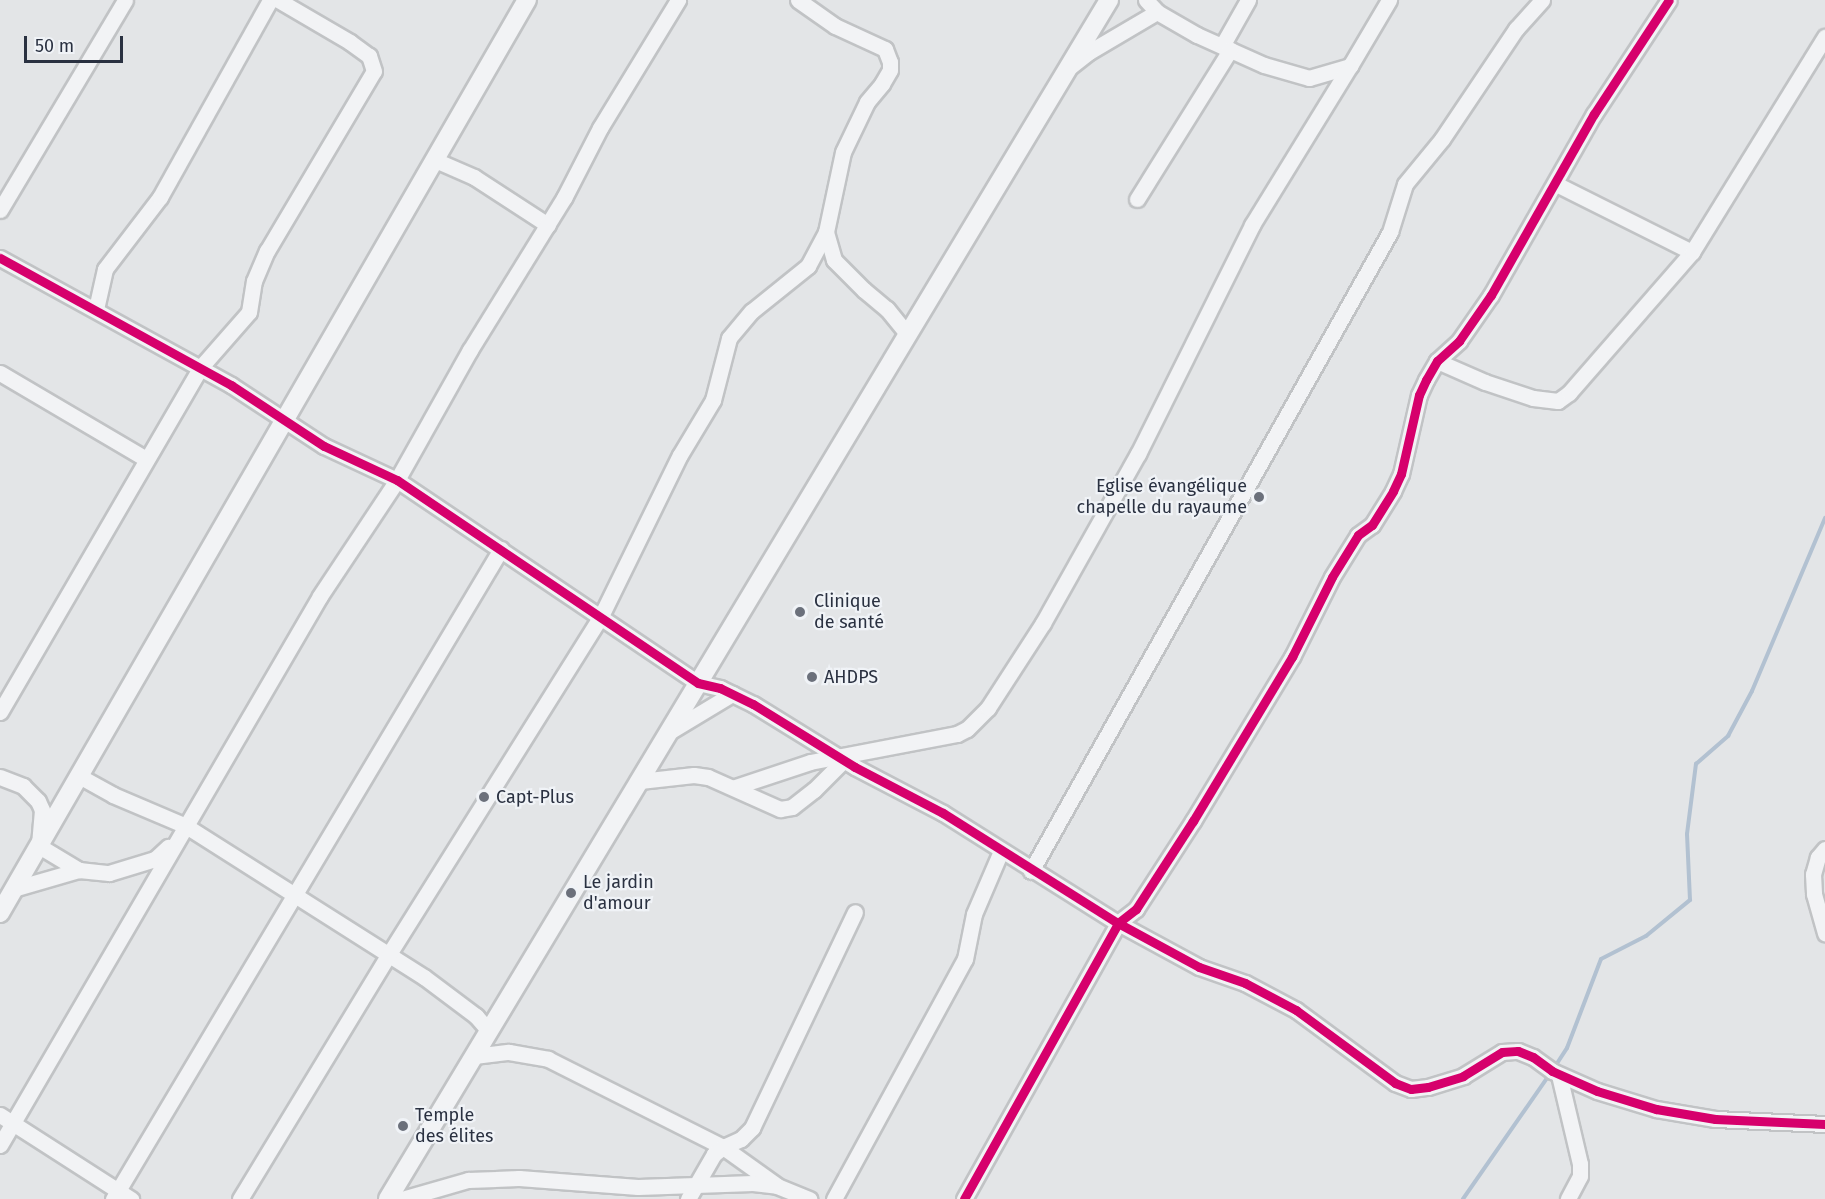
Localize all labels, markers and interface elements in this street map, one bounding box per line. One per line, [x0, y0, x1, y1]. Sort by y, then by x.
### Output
scale bar [27, 24, 126, 62]
text: 50 m [35, 35, 74, 57]
place label: Eglise évangélique chapelle du rayaume [1077, 476, 1247, 518]
marker: Eglise évangélique chapelle du rayaume [1252, 490, 1266, 504]
place label: Clinique de santé [814, 591, 884, 634]
marker: Clinique de santé [791, 603, 809, 621]
place label: AHDPS [824, 666, 878, 688]
marker: AHDPS [805, 670, 819, 684]
place label: Capt-Plus [496, 786, 574, 808]
marker: Capt-Plus [477, 790, 491, 804]
place label: Le jardin d'amour [583, 872, 654, 914]
marker: Le jardin d'amour [564, 886, 578, 900]
place label: Temple des élites [415, 1105, 493, 1148]
marker: Temple des élites [396, 1119, 410, 1133]

